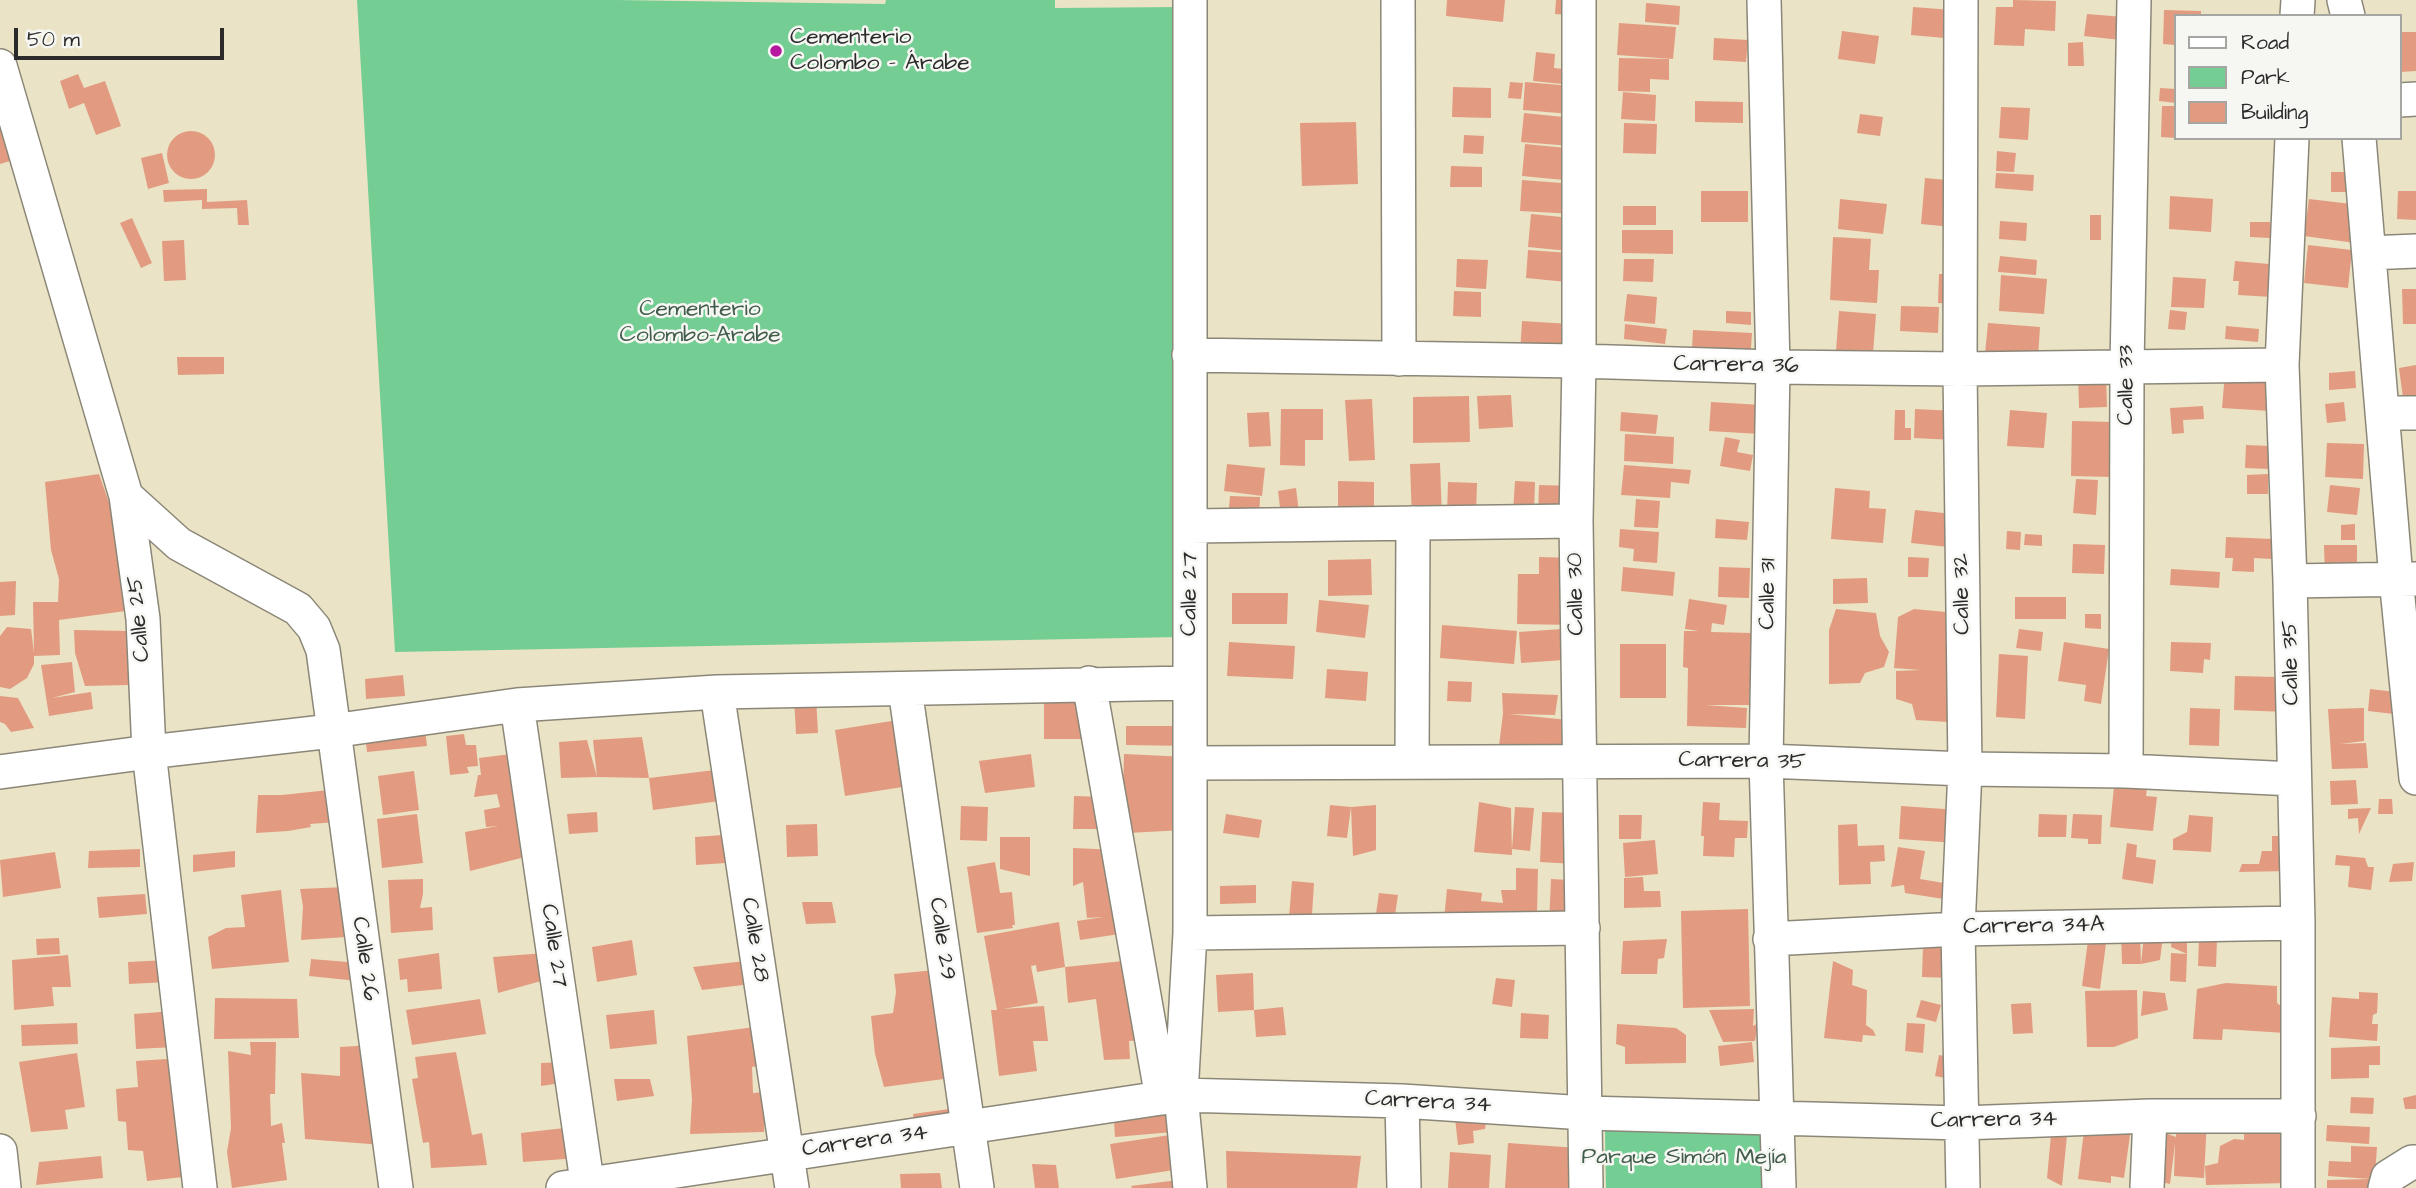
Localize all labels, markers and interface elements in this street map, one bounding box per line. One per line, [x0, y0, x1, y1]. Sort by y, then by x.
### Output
scale bar [18, 14, 228, 58]
legend [2174, 14, 2402, 140]
place label: Cementerio Colombo - Árabe [790, 24, 970, 78]
text: 50 m [27, 25, 80, 54]
text: Road [2241, 28, 2289, 57]
marker: Cementerio Colombo - Árabe [768, 43, 784, 59]
text: Park [2241, 63, 2290, 92]
text: Building [2241, 98, 2308, 127]
park label: Cementerio Colombo-Arabe [619, 296, 781, 350]
street label: Calle 33 [2113, 345, 2141, 425]
street label: Carrera 36 [1673, 351, 1799, 381]
street label: Calle 27 [1176, 552, 1206, 636]
street label: Calle 30 [1562, 552, 1592, 636]
street label: Calle 32 [1948, 553, 1978, 635]
street label: Calle 31 [1755, 558, 1783, 630]
street label: Calle 25 [122, 575, 158, 663]
street label: Calle 35 [2277, 620, 2307, 706]
street label: Carrera 35 [1678, 747, 1806, 777]
street label: Calle 28 [734, 896, 774, 984]
street label: Calle 29 [922, 896, 960, 982]
street label: Calle 27 [533, 902, 573, 990]
street label: Carrera 34A [1963, 912, 2105, 942]
street label: Calle 26 [344, 915, 384, 1003]
street label: Carrera 34 [1364, 1086, 1492, 1120]
street label: Carrera 34 [1930, 1106, 2058, 1136]
street label: Carrera 34 [800, 1120, 930, 1164]
park label: Parque Simón Mejía [1582, 1144, 1786, 1172]

